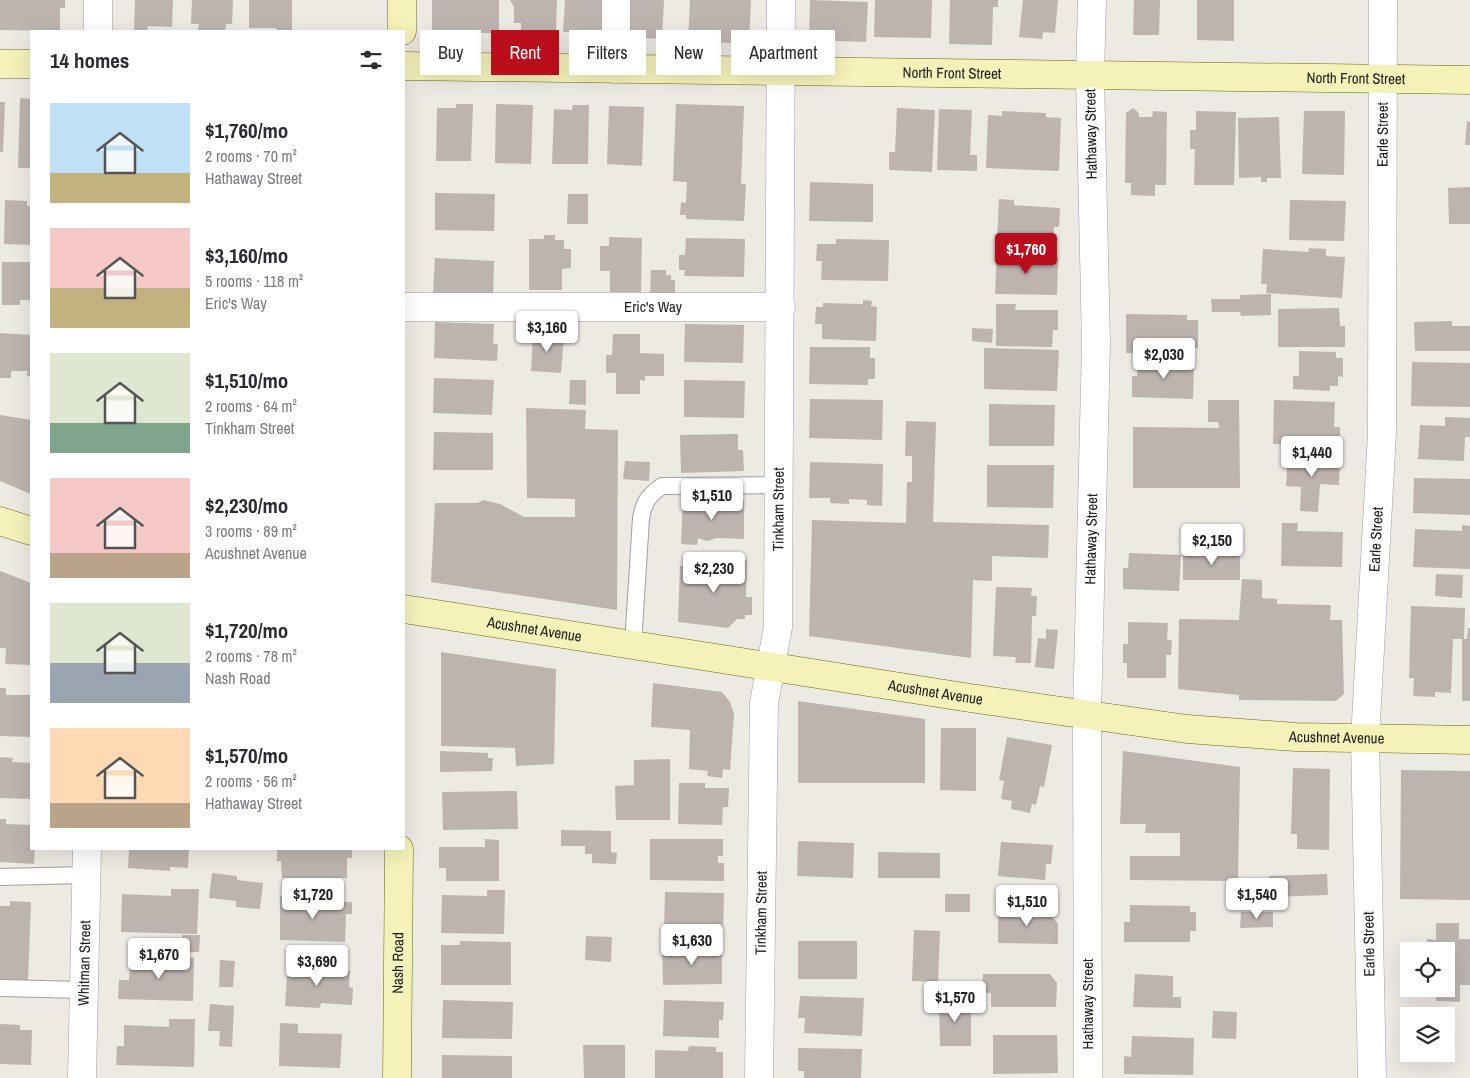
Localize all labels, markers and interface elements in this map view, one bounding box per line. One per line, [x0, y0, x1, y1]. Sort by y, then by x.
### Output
chip: Buy [420, 30, 481, 75]
chip: Rent [491, 30, 559, 75]
chip: Filters [569, 30, 646, 75]
chip: New [656, 30, 721, 75]
chip: Apartment [731, 30, 835, 75]
text: 14 homes [50, 46, 129, 75]
icon: filters [357, 46, 385, 74]
street label: North Front Street [903, 62, 1002, 84]
street label: North Front Street [1307, 67, 1406, 89]
street label: Hathaway Street [1079, 88, 1102, 180]
street label: Earle Street [1372, 101, 1393, 167]
text: $1,760/mo [205, 116, 288, 145]
icon: home [90, 123, 150, 183]
text: 2 rooms · 70 m² [205, 145, 297, 167]
text: Hathaway Street [205, 167, 302, 189]
pin: $1,760 [985, 232, 1067, 275]
text: $1,760 [1006, 238, 1046, 260]
text: $3,160/mo [205, 241, 288, 270]
icon: home [90, 248, 150, 308]
text: 5 rooms · 118 m² [205, 270, 303, 292]
text: Eric's Way [205, 292, 267, 314]
street label: Eric's Way [624, 296, 683, 317]
pin: $3,160 [506, 310, 588, 353]
text: $3,160 [527, 316, 567, 338]
pin: $2,030 [1123, 338, 1205, 380]
text: $2,030 [1144, 343, 1184, 365]
text: $1,510/mo [205, 366, 288, 395]
icon: home [90, 373, 150, 433]
text: 2 rooms · 64 m² [205, 395, 297, 417]
text: Tinkham Street [205, 417, 294, 439]
pin: $1,440 [1271, 436, 1353, 478]
text: $1,440 [1292, 441, 1332, 463]
street label: Tinkham Street [767, 467, 789, 551]
pin: $1,510 [671, 478, 753, 521]
text: $1,510 [692, 484, 732, 506]
text: $2,230/mo [205, 491, 288, 520]
street label: Hathaway Street [1079, 493, 1102, 585]
icon: home [90, 498, 150, 558]
street label: Earle Street [1363, 506, 1388, 572]
text: 3 rooms · 89 m² [205, 520, 297, 542]
pin: $2,150 [1171, 524, 1253, 566]
text: $2,150 [1192, 529, 1232, 551]
text: Acushnet Avenue [205, 542, 307, 564]
pin: $2,230 [673, 552, 755, 594]
text: $2,230 [694, 557, 734, 579]
street label: Acushnet Avenue [485, 611, 583, 647]
text: $1,720/mo [205, 616, 288, 645]
icon: home [90, 623, 150, 683]
text: 2 rooms · 78 m² [205, 645, 297, 667]
text: Nash Road [205, 667, 271, 689]
street label: Acushnet Avenue [886, 674, 984, 710]
street label: Acushnet Avenue [1287, 725, 1385, 749]
text: $1,570/mo [205, 741, 288, 770]
icon: home [90, 748, 150, 808]
text: 2 rooms · 56 m² [205, 770, 297, 792]
text: Hathaway Street [205, 792, 302, 814]
street label: Tinkham Street [750, 870, 772, 955]
pin: $1,720 [272, 878, 354, 920]
pin: $1,540 [1216, 878, 1298, 920]
text: $1,720 [293, 883, 333, 905]
text: $1,540 [1237, 883, 1277, 905]
pin: $1,510 [986, 884, 1068, 927]
text: $1,510 [1007, 890, 1047, 912]
street label: Earle Street [1357, 911, 1380, 977]
street label: Whitman Street [73, 919, 95, 1006]
pin: $1,630 [651, 924, 733, 966]
text: $1,630 [672, 929, 712, 951]
street label: Nash Road [387, 932, 408, 994]
pin: $1,670 [118, 938, 200, 980]
map controls [1400, 942, 1455, 1062]
button: locate [1400, 942, 1455, 997]
text: $1,670 [139, 943, 179, 965]
pin: $3,690 [276, 944, 358, 987]
text: $3,690 [297, 950, 337, 972]
street label: Hathaway Street [1077, 958, 1098, 1049]
pin: $1,570 [914, 980, 996, 1023]
text: $1,570 [935, 986, 975, 1008]
button: layers [1400, 1007, 1455, 1062]

